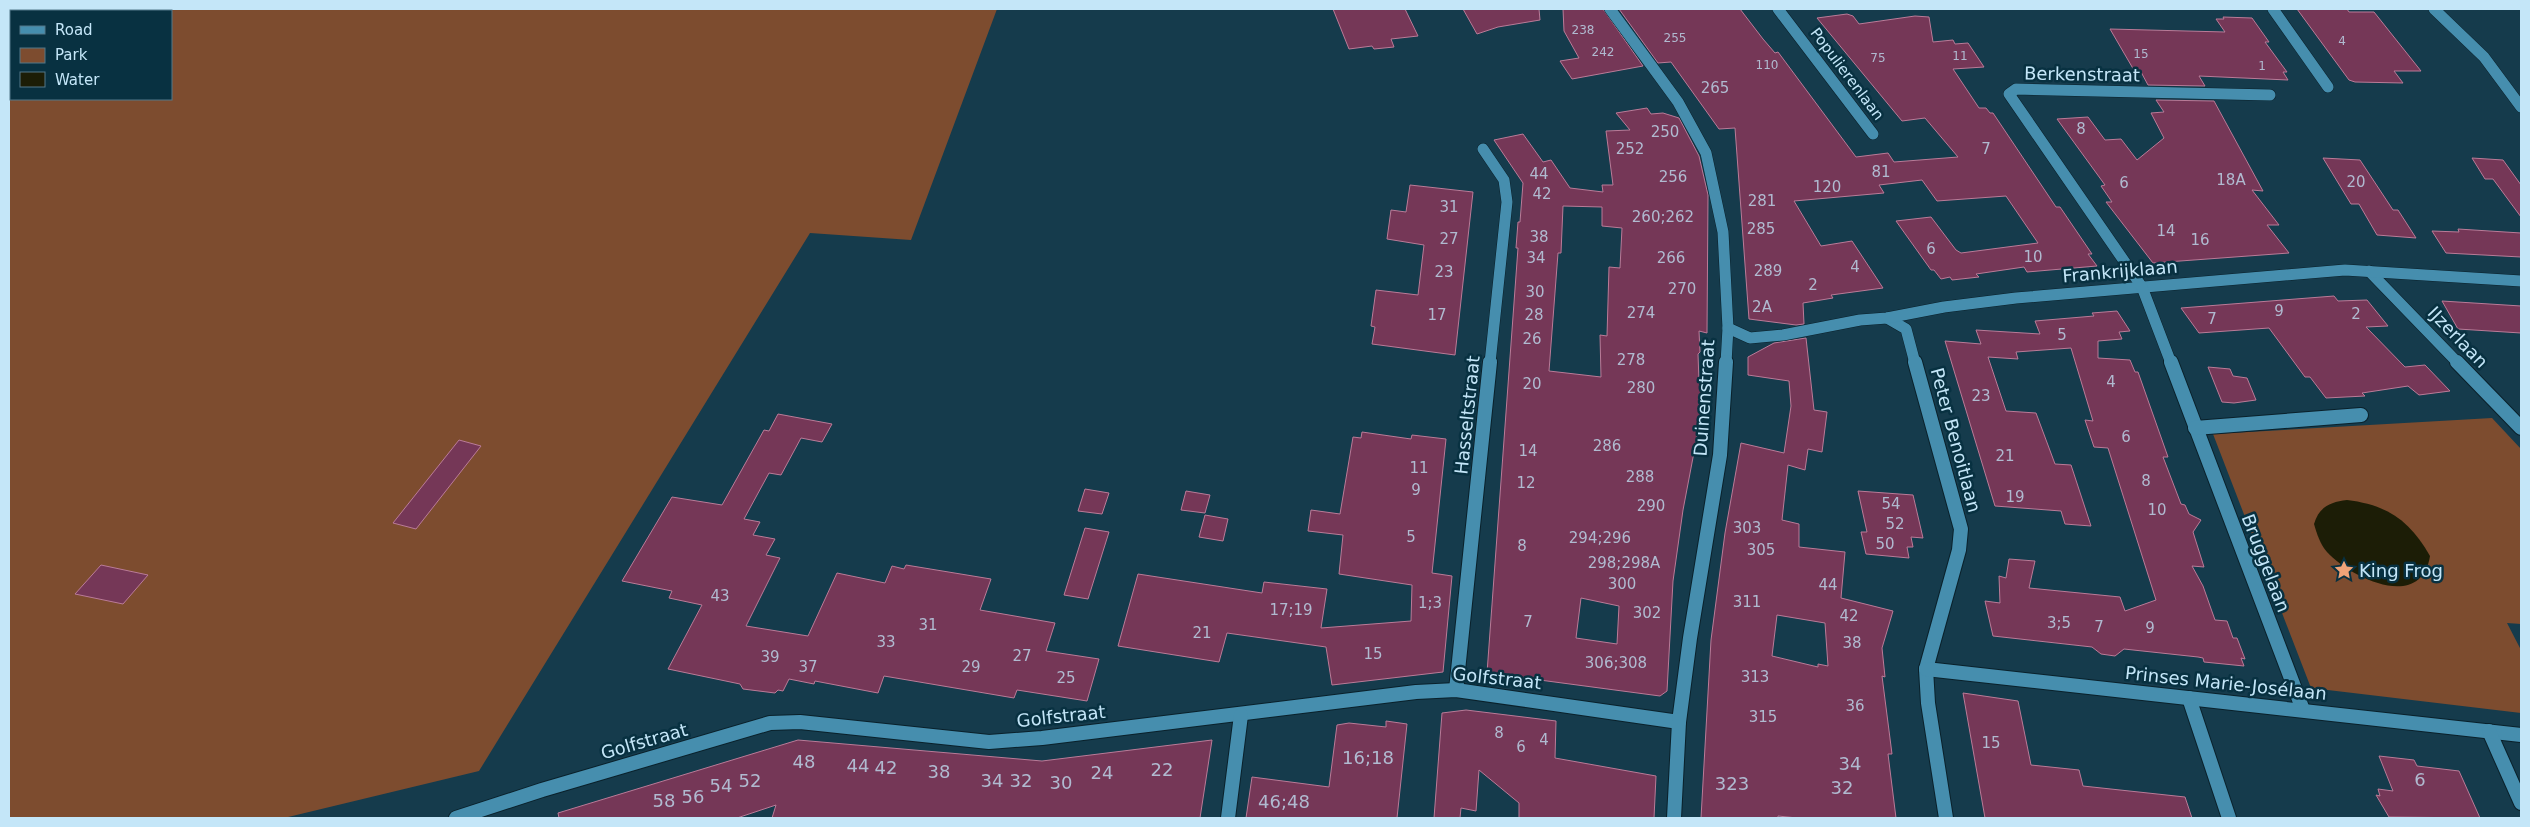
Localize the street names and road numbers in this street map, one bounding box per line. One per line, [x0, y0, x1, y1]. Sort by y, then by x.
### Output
street label: Populierenlaan [1806, 24, 1888, 124]
street label: Berkenstraat [2024, 62, 2140, 86]
street label: Frankrijklaan [2062, 256, 2178, 286]
street label: IJzerlaan [2424, 302, 2492, 372]
street label: Duinenstraat [1689, 339, 1719, 457]
street label: Hasseltstraat [1450, 355, 1484, 475]
street label: Peter Benoitlaan [1927, 365, 1985, 515]
street label: Bruggelaan [2238, 511, 2294, 615]
street label: Prinses Marie-Josélaan [2124, 662, 2328, 704]
street label: Golfstraat [1452, 663, 1542, 693]
street label: Golfstraat [1016, 701, 1106, 731]
street label: Golfstraat [598, 719, 690, 763]

